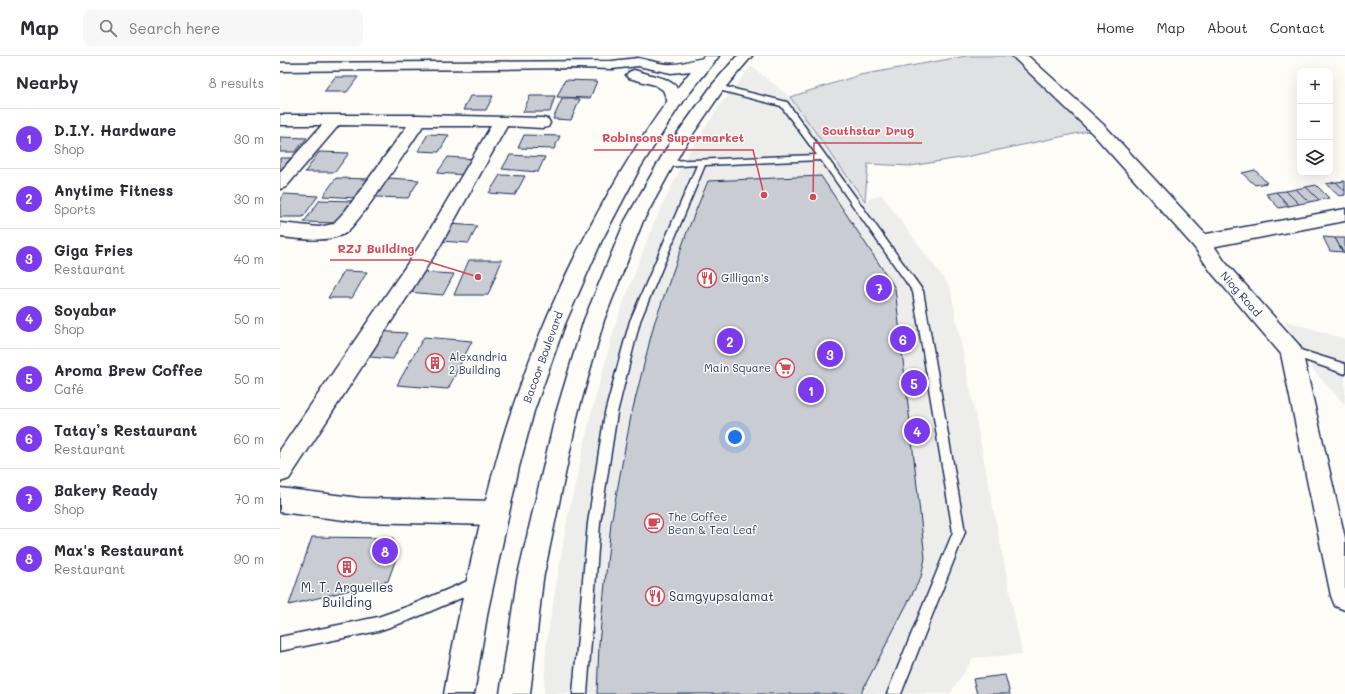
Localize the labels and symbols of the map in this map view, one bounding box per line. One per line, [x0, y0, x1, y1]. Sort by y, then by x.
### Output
callout: Southstar Drug [814, 119, 922, 143]
text: Southstar Drug [822, 122, 914, 138]
callout: Robinsons Supermarket [594, 126, 753, 150]
text: Robinsons Supermarket [602, 129, 744, 145]
callout: RZJ Building [330, 236, 423, 260]
text: RZJ Building [337, 240, 415, 256]
restaurant icon: Gilligan’s [696, 267, 718, 289]
street label: Niog Road [1218, 268, 1265, 319]
place label: Gilligan’s [721, 270, 769, 285]
pin: 7 [866, 273, 892, 303]
street label: Bacoor Boulevard [519, 309, 566, 405]
pin: 6 [890, 324, 916, 354]
pin: 2 [717, 326, 743, 356]
pin: 3 [817, 339, 843, 369]
place label: Alexandria 2 Building [449, 349, 508, 377]
building icon: Alexandria 2 Building [424, 352, 446, 374]
supermarket icon: Main Square [774, 357, 796, 379]
place label: Main Square [704, 360, 771, 375]
pin: 5 [901, 368, 927, 398]
pin: 1 [798, 375, 824, 405]
pin: 4 [904, 416, 930, 446]
your location [725, 427, 745, 447]
place label: The Coffee Bean & Tea Leaf [668, 509, 757, 537]
cafe icon: The Coffee Bean & Tea Leaf [643, 512, 665, 534]
pin: 8 [372, 536, 398, 566]
building icon: M. T. Arguelles Building [336, 556, 358, 578]
place label: M. T. Arguelles Building [301, 578, 393, 610]
restaurant icon: Samgyupsalamat [644, 585, 666, 607]
place label: Samgyupsalamat [669, 587, 774, 604]

